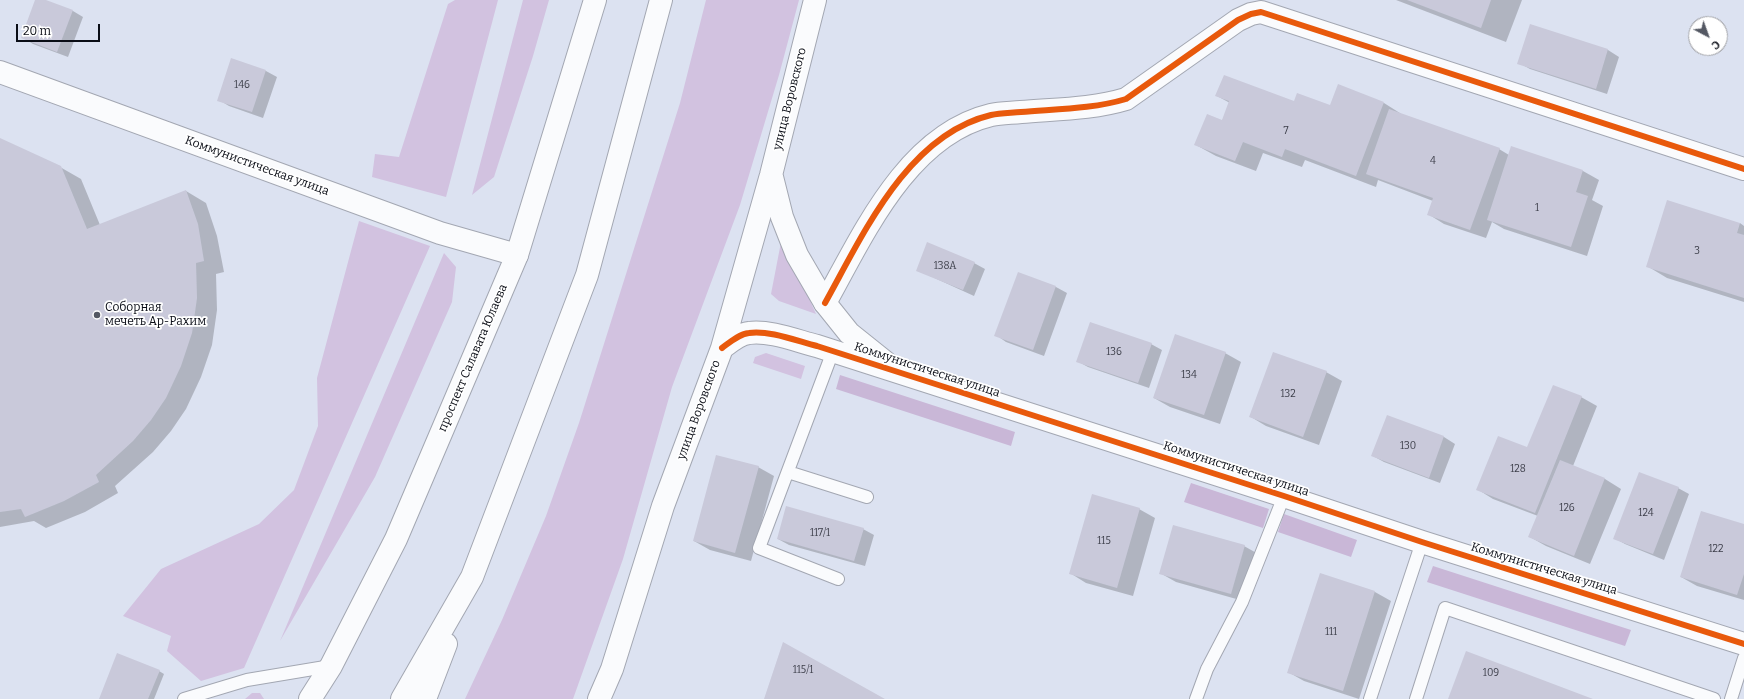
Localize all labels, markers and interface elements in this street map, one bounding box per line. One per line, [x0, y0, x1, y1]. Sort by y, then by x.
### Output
scale bar [18, 16, 102, 42]
north arrow [1688, 16, 1728, 56]
text: 20 m [23, 24, 51, 38]
text: С [1709, 37, 1722, 52]
street label: улица Воровского [770, 46, 810, 152]
house number: 146 [234, 79, 250, 91]
house number: 7 [1283, 125, 1289, 137]
street label: Коммунистическая улица [183, 133, 331, 199]
house number: 4 [1430, 155, 1436, 167]
house number: 1 [1535, 202, 1539, 214]
house number: 3 [1694, 245, 1700, 257]
house number: 138А [934, 260, 956, 272]
street label: проспект Салавата Юлаева [435, 282, 511, 434]
place label: Соборная мечеть Ар-Рахим [105, 301, 206, 329]
marker: Соборная мечеть Ар-Рахим [92, 310, 102, 320]
street label: Коммунистическая улица [852, 340, 1002, 400]
house number: 136 [1106, 346, 1122, 358]
street label: улица Воровского [674, 358, 724, 462]
house number: 134 [1181, 369, 1197, 381]
house number: 132 [1280, 388, 1296, 400]
street label: Коммунистическая улица [1161, 439, 1311, 499]
house number: 130 [1400, 440, 1416, 452]
house number: 128 [1510, 463, 1526, 475]
house number: 126 [1559, 502, 1575, 514]
house number: 124 [1638, 507, 1654, 519]
house number: 117/1 [810, 527, 830, 539]
house number: 115 [1097, 535, 1111, 547]
street label: Коммунистическая улица [1469, 540, 1619, 598]
house number: 122 [1709, 543, 1723, 555]
house number: 111 [1325, 626, 1337, 638]
house number: 115/1 [793, 664, 813, 676]
house number: 109 [1483, 667, 1499, 679]

